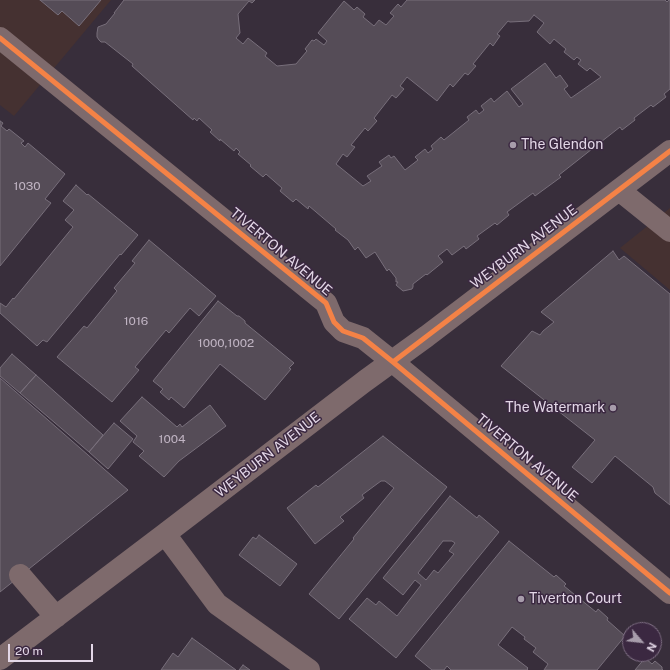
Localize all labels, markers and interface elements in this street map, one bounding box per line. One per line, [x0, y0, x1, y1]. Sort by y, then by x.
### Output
place label: The Glendon [521, 137, 603, 153]
marker: The Glendon [508, 140, 518, 150]
house number: 1030 [14, 179, 40, 193]
street label: WEYBURN AVENUE [467, 201, 581, 293]
street label: TIVERTON AVENUE [227, 205, 335, 299]
house number: 1016 [124, 314, 148, 328]
house number: 1000,1002 [198, 336, 254, 350]
place label: The Watermark [505, 400, 605, 416]
marker: The Watermark [608, 403, 618, 413]
street label: WEYBURN AVENUE [212, 409, 324, 501]
street label: TIVERTON AVENUE [473, 411, 581, 505]
house number: 1004 [158, 432, 186, 446]
place label: Tiverton Court [529, 591, 622, 607]
marker: Tiverton Court [516, 594, 526, 604]
north arrow [622, 622, 662, 662]
scale bar [10, 636, 95, 662]
text: N [644, 641, 659, 654]
text: 20 m [15, 644, 43, 658]

